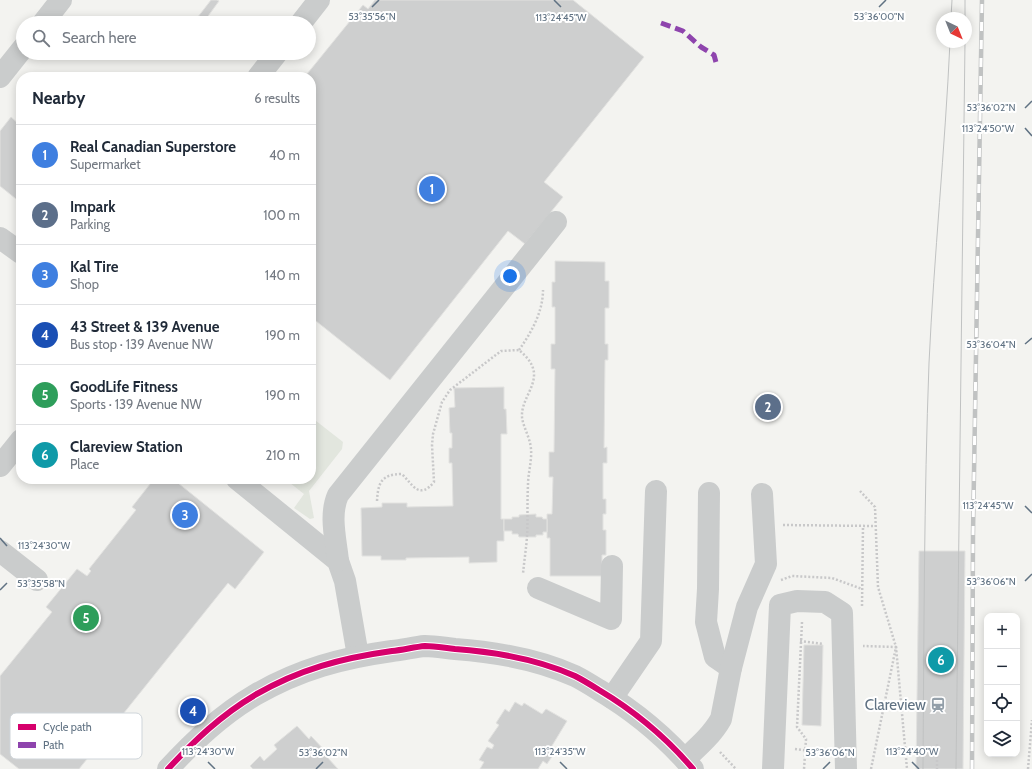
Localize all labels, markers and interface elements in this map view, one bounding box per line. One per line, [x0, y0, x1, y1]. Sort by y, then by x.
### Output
text: 53°35'56"N [348, 10, 396, 23]
text: 53°36'00"N [854, 10, 904, 23]
text: 113°24'45"W [535, 11, 587, 24]
north arrow [936, 12, 972, 48]
search box [16, 16, 316, 60]
icon: search [30, 27, 52, 49]
text: Search here [62, 29, 137, 47]
text: Nearby [32, 88, 85, 108]
text: 6 results [254, 90, 300, 106]
text: 53°36'02"N [966, 101, 1016, 114]
text: 113°24'50"W [962, 122, 1015, 135]
text: Real Canadian Superstore [70, 138, 236, 156]
text: 1 [43, 147, 47, 163]
text: 40 m [269, 147, 300, 163]
text: Supermarket [70, 156, 141, 172]
pin: 1 [419, 174, 445, 204]
text: Impark [70, 198, 115, 216]
text: 2 [42, 207, 48, 223]
text: 100 m [263, 207, 300, 223]
text: Parking [70, 216, 110, 232]
text: Kal Tire [70, 258, 118, 276]
your location [500, 266, 520, 286]
text: 3 [41, 267, 49, 283]
text: 140 m [265, 267, 300, 283]
text: Shop [70, 276, 99, 292]
text: 43 Street & 139 Avenue [70, 318, 220, 336]
text: 4 [41, 327, 49, 343]
text: 190 m [265, 327, 300, 343]
text: Bus stop · 139 Avenue NW [70, 336, 213, 352]
text: 53°36'04"N [966, 338, 1016, 351]
text: GoodLife Fitness [70, 378, 178, 396]
text: 5 [42, 387, 48, 403]
text: 190 m [265, 387, 300, 403]
pin: 2 [755, 392, 781, 422]
text: Sports · 139 Avenue NW [70, 396, 202, 412]
text: Clareview Station [70, 438, 183, 456]
text: 6 [41, 447, 49, 463]
text: 210 m [266, 447, 300, 463]
text: Place [70, 456, 99, 472]
text: 113°24'45"W [962, 499, 1014, 512]
pin: 3 [172, 500, 198, 530]
text: 113°24'30"W [18, 539, 71, 552]
text: 53°36'06"N [966, 575, 1016, 588]
text: 53°35'58"N [17, 577, 65, 590]
pin: 5 [73, 603, 99, 633]
map controls [984, 613, 1020, 757]
button: + [984, 613, 1020, 649]
pin: 6 [928, 645, 954, 675]
button: − [984, 649, 1020, 685]
button: locate [984, 685, 1020, 721]
pin: 4 [180, 696, 206, 726]
place label: Clareview [865, 696, 926, 714]
station icon: Clareview [929, 696, 947, 714]
legend [10, 713, 142, 759]
text: Cycle path [43, 720, 92, 734]
button: layers [984, 721, 1020, 757]
text: Path [43, 738, 64, 752]
text: 113°24'30"W [182, 745, 235, 758]
text: 113°24'35"W [535, 745, 586, 758]
text: 113°24'40"W [886, 745, 939, 758]
text: 53°36'02"N [298, 746, 348, 759]
text: 53°36'06"N [805, 746, 855, 759]

